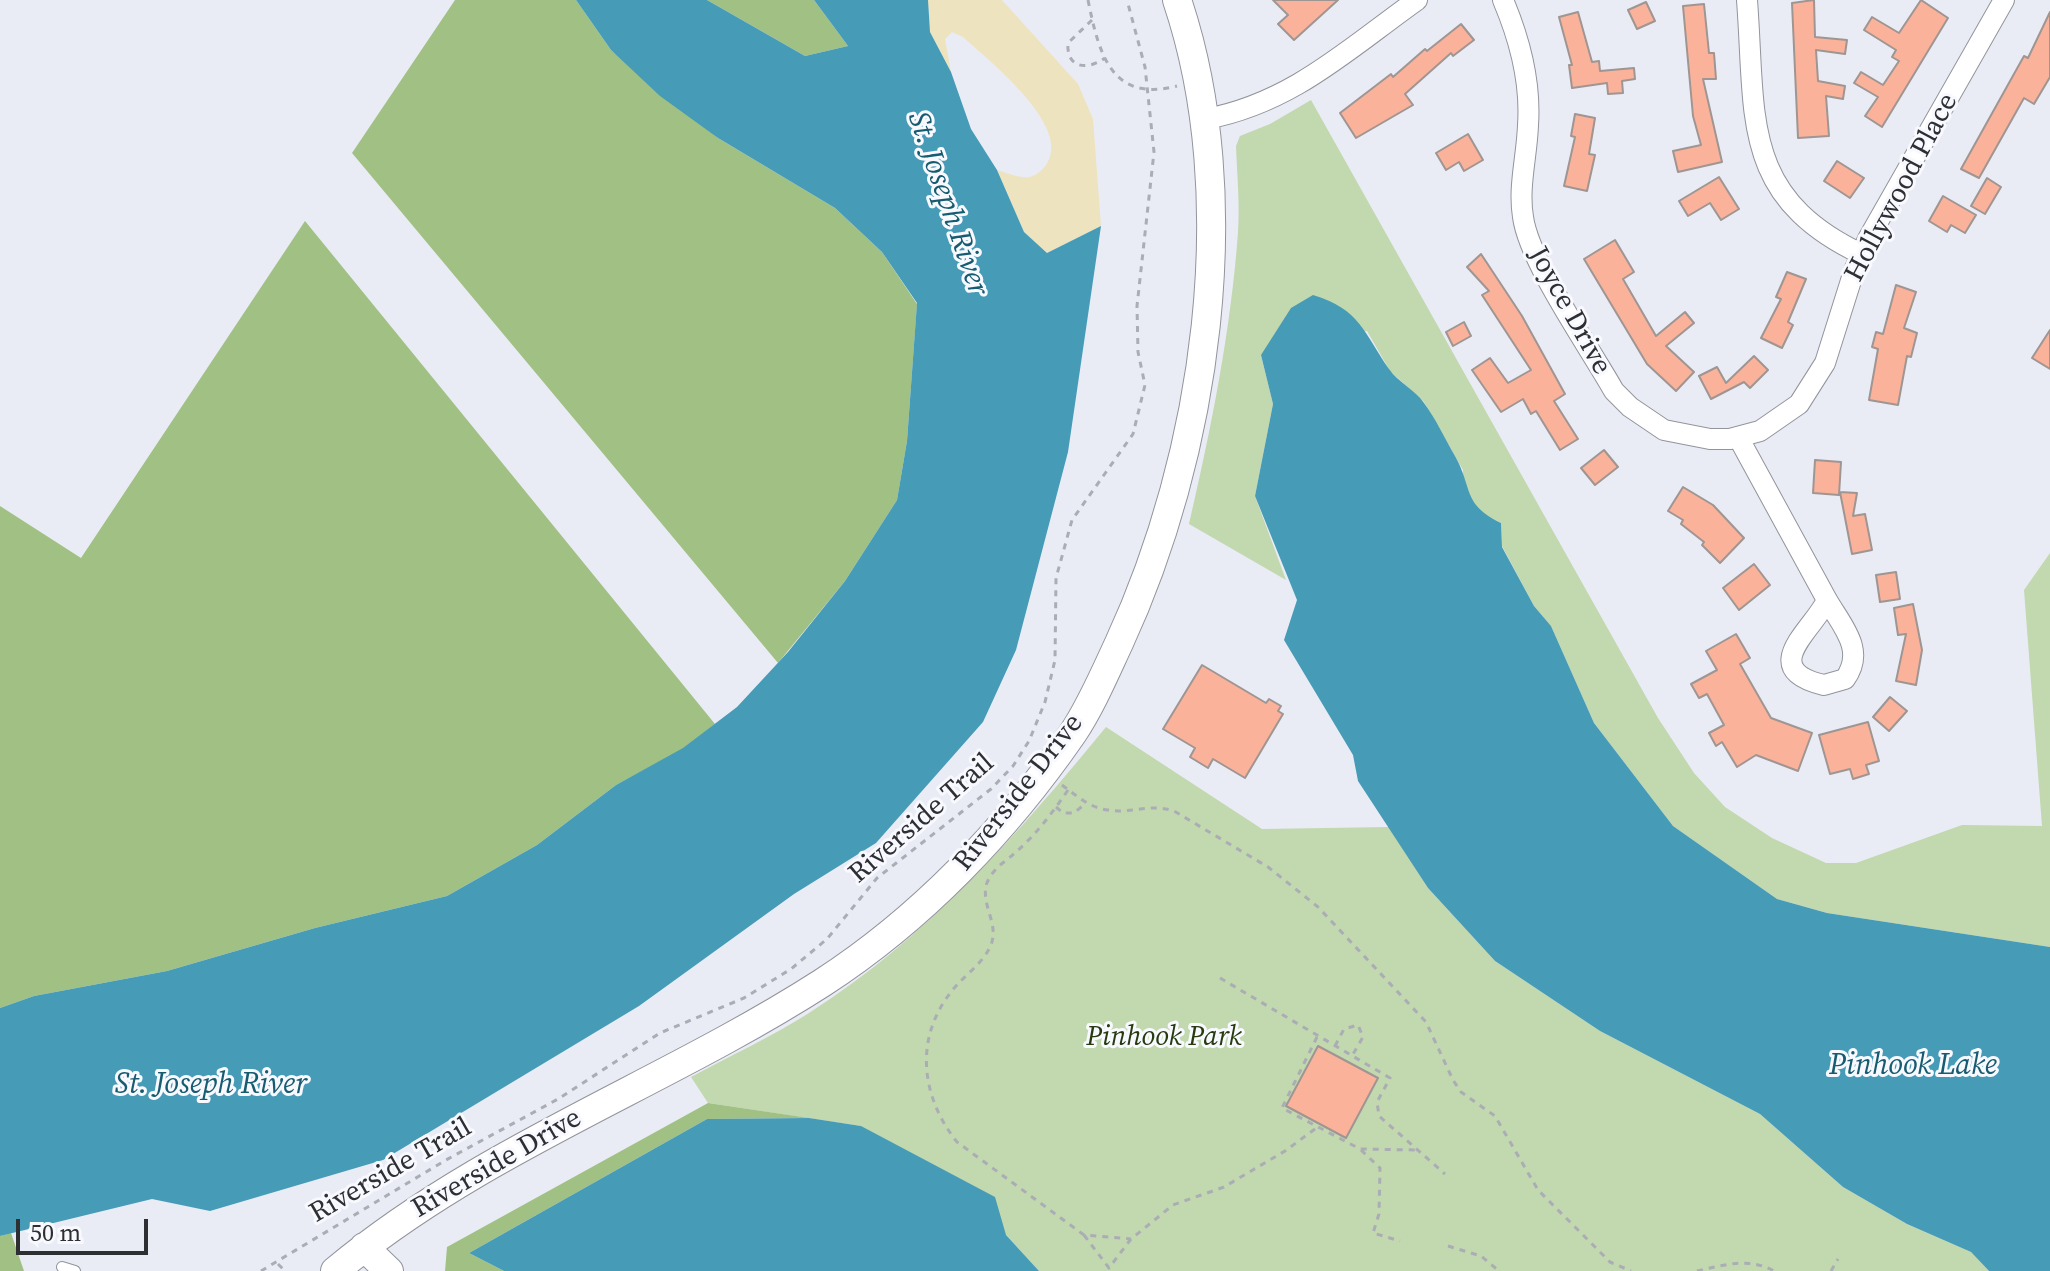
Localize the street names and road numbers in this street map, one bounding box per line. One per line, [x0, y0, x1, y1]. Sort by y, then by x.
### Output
street label: Hollywood Place [1838, 88, 1966, 288]
street label: Joyce Drive [1520, 241, 1618, 381]
street label: Riverside Drive [947, 708, 1091, 878]
street label: Riverside Trail [843, 747, 1001, 891]
street label: Riverside Drive [406, 1102, 588, 1226]
street label: Riverside Trail [304, 1111, 478, 1231]

